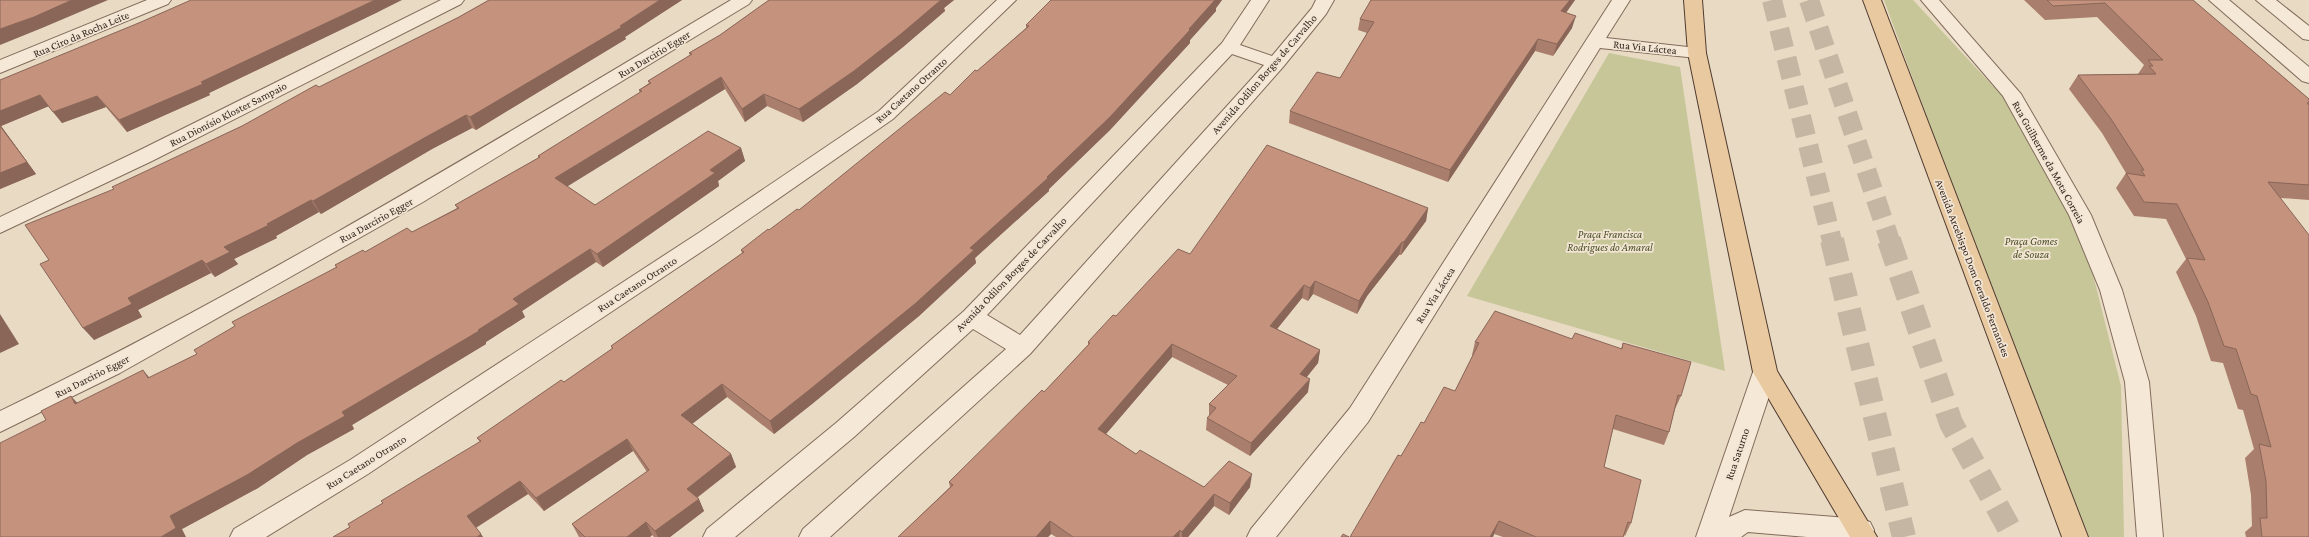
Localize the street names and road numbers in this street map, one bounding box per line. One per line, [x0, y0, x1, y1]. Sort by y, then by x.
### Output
street label: Rua Ciro da Rocha Leite [31, 8, 131, 60]
street label: Avenida Odilon Borges de Carvalho [1209, 12, 1320, 137]
street label: Rua Darcirio Egger [616, 28, 693, 81]
street label: Rua Via Láctea [1613, 38, 1677, 56]
street label: Rua Caetano Otranto [873, 54, 950, 125]
street label: Rua Dionísio Kloster Sampaio [167, 79, 289, 150]
street label: Rua Guilherme da Mota Correia [2010, 99, 2088, 225]
street label: Avenida Arcebispo Dom Geraldo Fernandes [1933, 178, 2012, 359]
street label: Rua Darcirio Egger [337, 195, 415, 246]
street label: Avenida Odilon Borges de Carvalho [953, 214, 1070, 334]
street label: Rua Caetano Otranto [595, 254, 679, 314]
street label: Rua Via Láctea [1413, 265, 1457, 325]
street label: Rua Darcirio Egger [53, 352, 132, 401]
street label: Rua Saturno [1723, 426, 1752, 481]
street label: Rua Caetano Otranto [324, 432, 409, 492]

